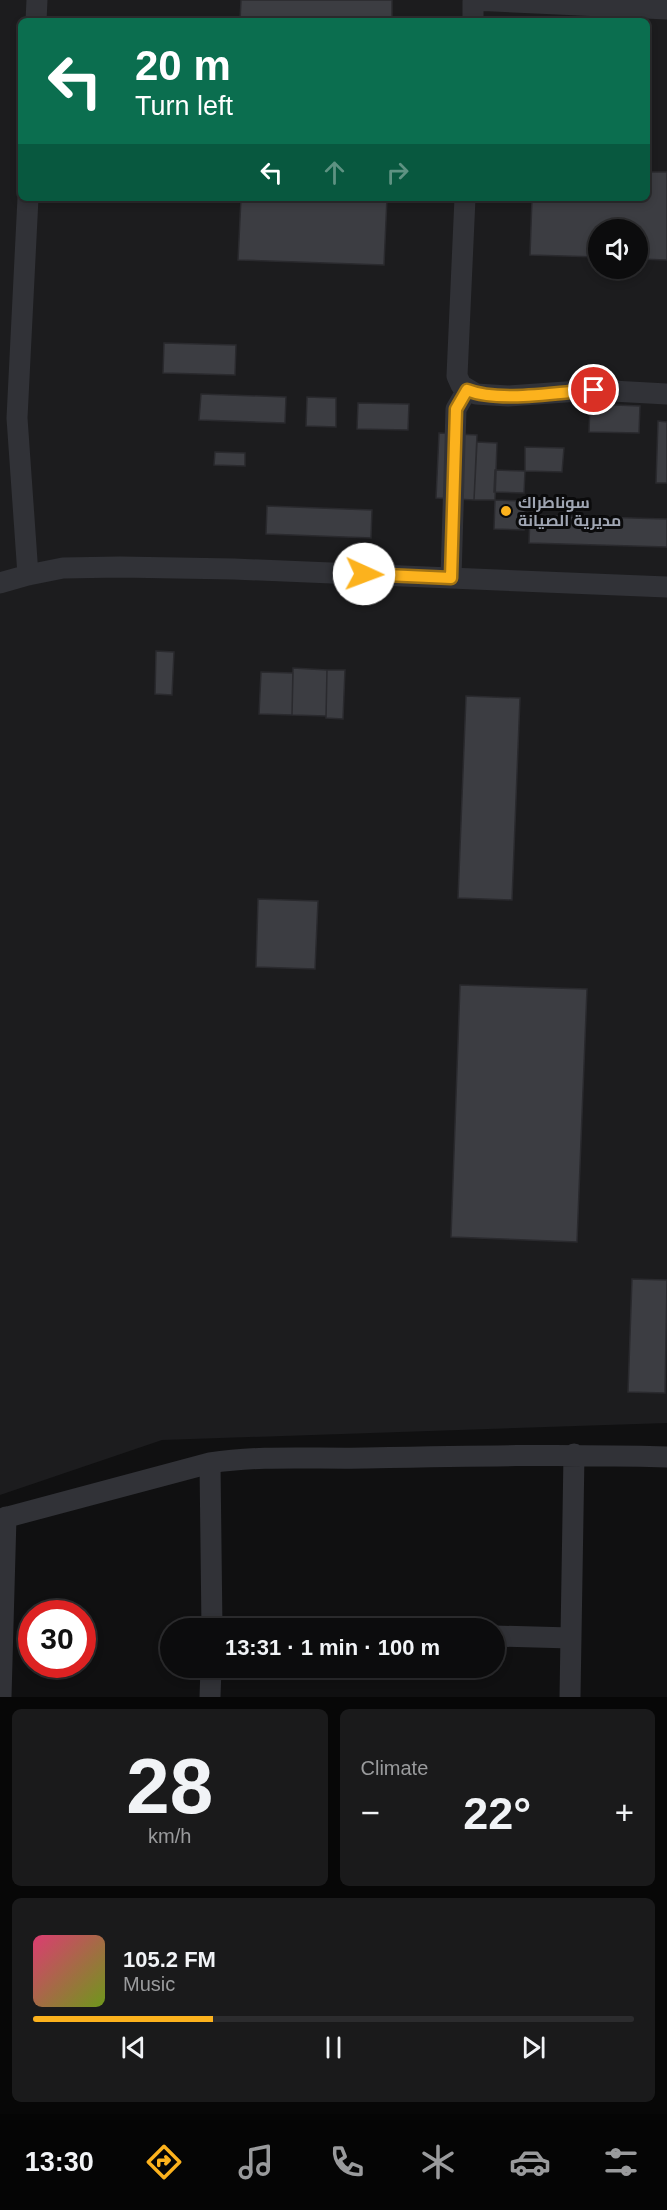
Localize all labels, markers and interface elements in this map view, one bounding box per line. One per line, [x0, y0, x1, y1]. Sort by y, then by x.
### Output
icon: left [36, 42, 114, 120]
text: 20 m [135, 42, 231, 89]
text: Turn left [135, 91, 233, 121]
icon: left [255, 156, 288, 189]
icon: ahead [318, 156, 351, 189]
icon: right [381, 156, 414, 189]
map controls [588, 219, 648, 279]
button: sound [588, 219, 648, 279]
pin [568, 364, 619, 415]
icon: arrive [577, 373, 610, 406]
place label: سوناطراك مديرية الصيانة [518, 494, 621, 530]
marker: سوناطراك مديرية الصيانة [499, 504, 513, 518]
position arrow [332, 542, 396, 606]
speed limit sign: 30 [18, 1600, 96, 1678]
text: 13:31 · 1 min · 100 m [225, 1635, 440, 1660]
text: 28 [126, 1742, 213, 1830]
text: Climate [361, 1757, 428, 1779]
text: 22° [463, 1788, 531, 1839]
text: − [361, 1794, 380, 1831]
text: + [615, 1794, 634, 1831]
text: km/h [148, 1825, 191, 1847]
text: 105.2 FM [123, 1947, 216, 1972]
text: Music [123, 1973, 175, 1995]
icon: previous [117, 2031, 150, 2064]
icon: pause [317, 2031, 350, 2064]
icon: next [517, 2031, 550, 2064]
icon: directions [143, 2141, 185, 2183]
icon: music [235, 2141, 277, 2183]
icon: phone [326, 2141, 368, 2183]
icon: climate [417, 2141, 459, 2183]
icon: car [509, 2141, 551, 2183]
icon: filters [600, 2141, 642, 2183]
text: 13:30 [25, 2147, 94, 2177]

